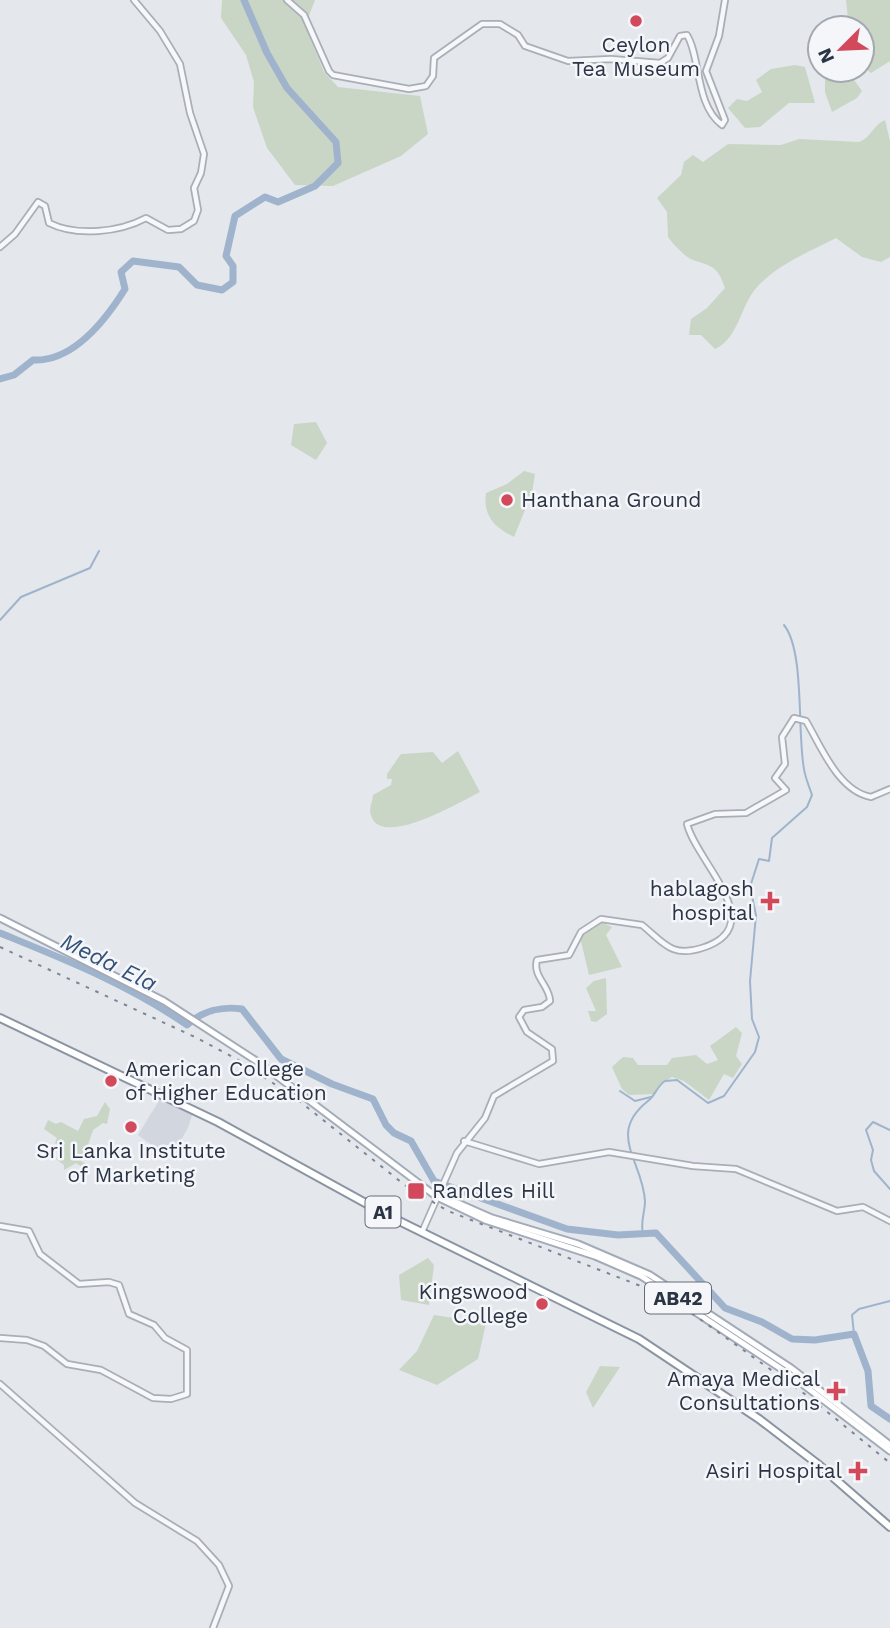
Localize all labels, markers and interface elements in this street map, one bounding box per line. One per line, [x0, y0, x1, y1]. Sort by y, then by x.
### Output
marker: Ceylon Tea Museum [628, 13, 644, 29]
north arrow [806, 14, 876, 84]
place label: Ceylon Tea Museum [572, 32, 700, 81]
text: N [813, 45, 839, 67]
place label: Hanthana Ground [521, 487, 701, 512]
marker: Hanthana Ground [499, 492, 515, 508]
place label: hablagosh hospital [650, 876, 755, 925]
marker: hablagosh hospital [760, 891, 780, 911]
water label: Meda Ela [56, 928, 161, 997]
place label: American College of Higher Education [125, 1056, 327, 1105]
marker: American College of Higher Education [103, 1073, 119, 1089]
marker: Sri Lanka Institute of Marketing [123, 1119, 139, 1135]
place label: Sri Lanka Institute of Marketing [36, 1138, 226, 1187]
place label: Randles Hill [432, 1178, 555, 1203]
marker: Randles Hill [406, 1181, 426, 1201]
road number: A1 [366, 1196, 400, 1228]
place label: Kingswood College [418, 1279, 528, 1328]
road number: AB42 [645, 1282, 711, 1314]
marker: Kingswood College [534, 1296, 550, 1312]
place label: Amaya Medical Consultations [667, 1366, 821, 1415]
marker: Amaya Medical Consultations [826, 1381, 846, 1401]
place label: Asiri Hospital [706, 1458, 843, 1483]
marker: Asiri Hospital [848, 1461, 868, 1481]

